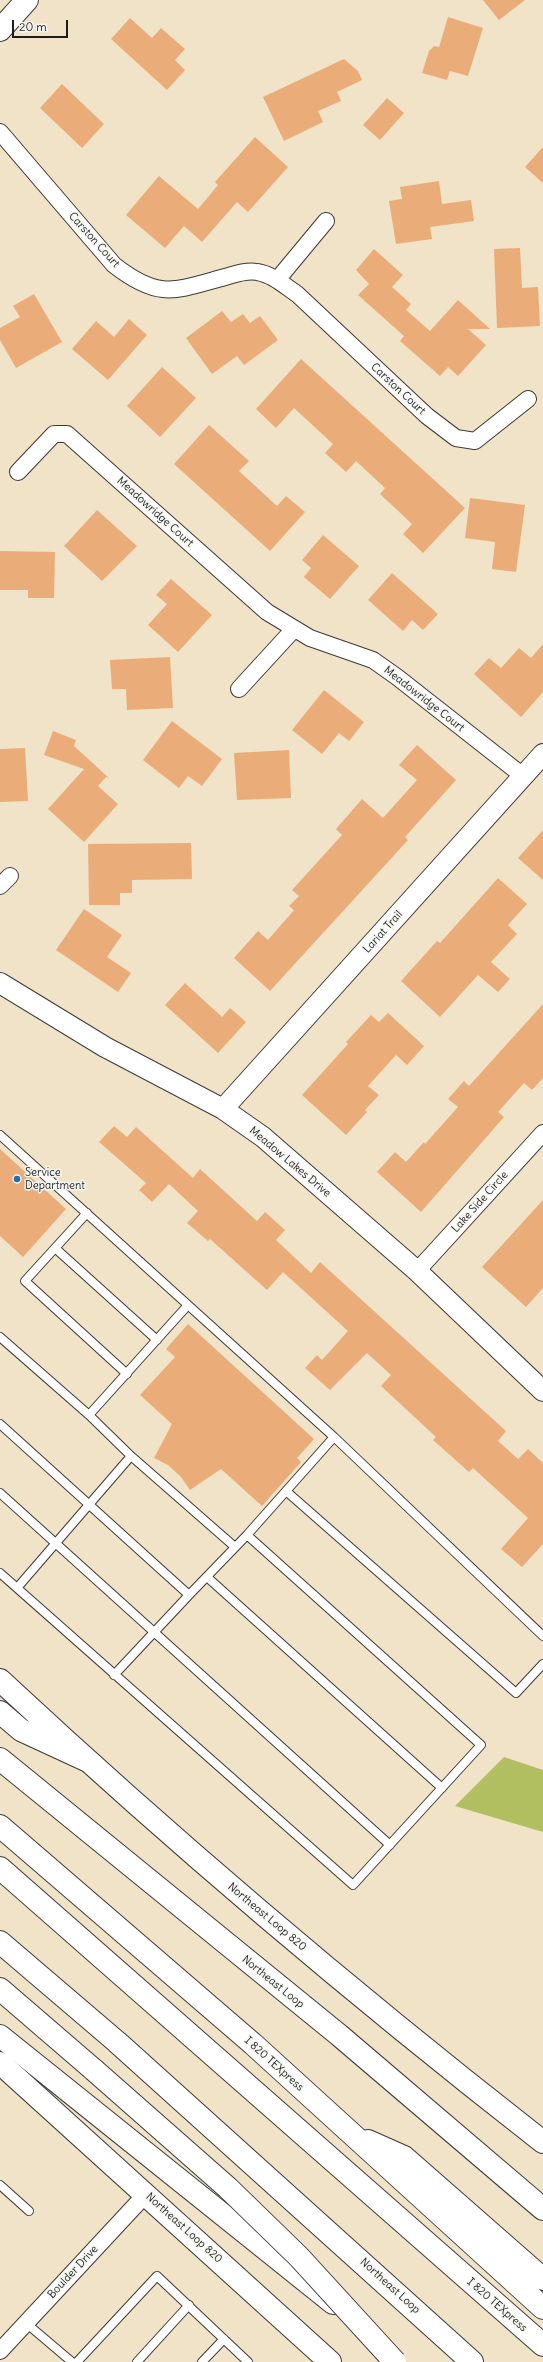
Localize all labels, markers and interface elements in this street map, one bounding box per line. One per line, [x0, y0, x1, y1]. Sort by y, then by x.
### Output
scale bar [14, 12, 70, 38]
text: 20 m [19, 19, 47, 34]
street label: Carston Court [66, 210, 122, 270]
street label: Carston Court [368, 360, 428, 418]
street label: Meadowridge Court [114, 474, 196, 550]
street label: Meadowridge Court [381, 664, 467, 734]
street label: Lariat Trail [361, 908, 405, 956]
street label: Meadow Lakes Drive [247, 1124, 333, 1200]
place label: Service Department [25, 1166, 85, 1192]
street label: Lake Side Circle [449, 1169, 511, 1235]
marker: Service Department [12, 1174, 22, 1184]
street label: Northeast Loop 820 [225, 1880, 309, 1954]
street label: Northeast Loop [239, 1953, 307, 2011]
street label: I 820 TEXpress [242, 2034, 306, 2094]
street label: Northeast Loop 820 [143, 2190, 225, 2266]
street label: Boulder Drive [45, 2243, 101, 2301]
street label: Northeast Loop [357, 2256, 423, 2316]
street label: I 820 TEXpress [464, 2275, 530, 2335]

